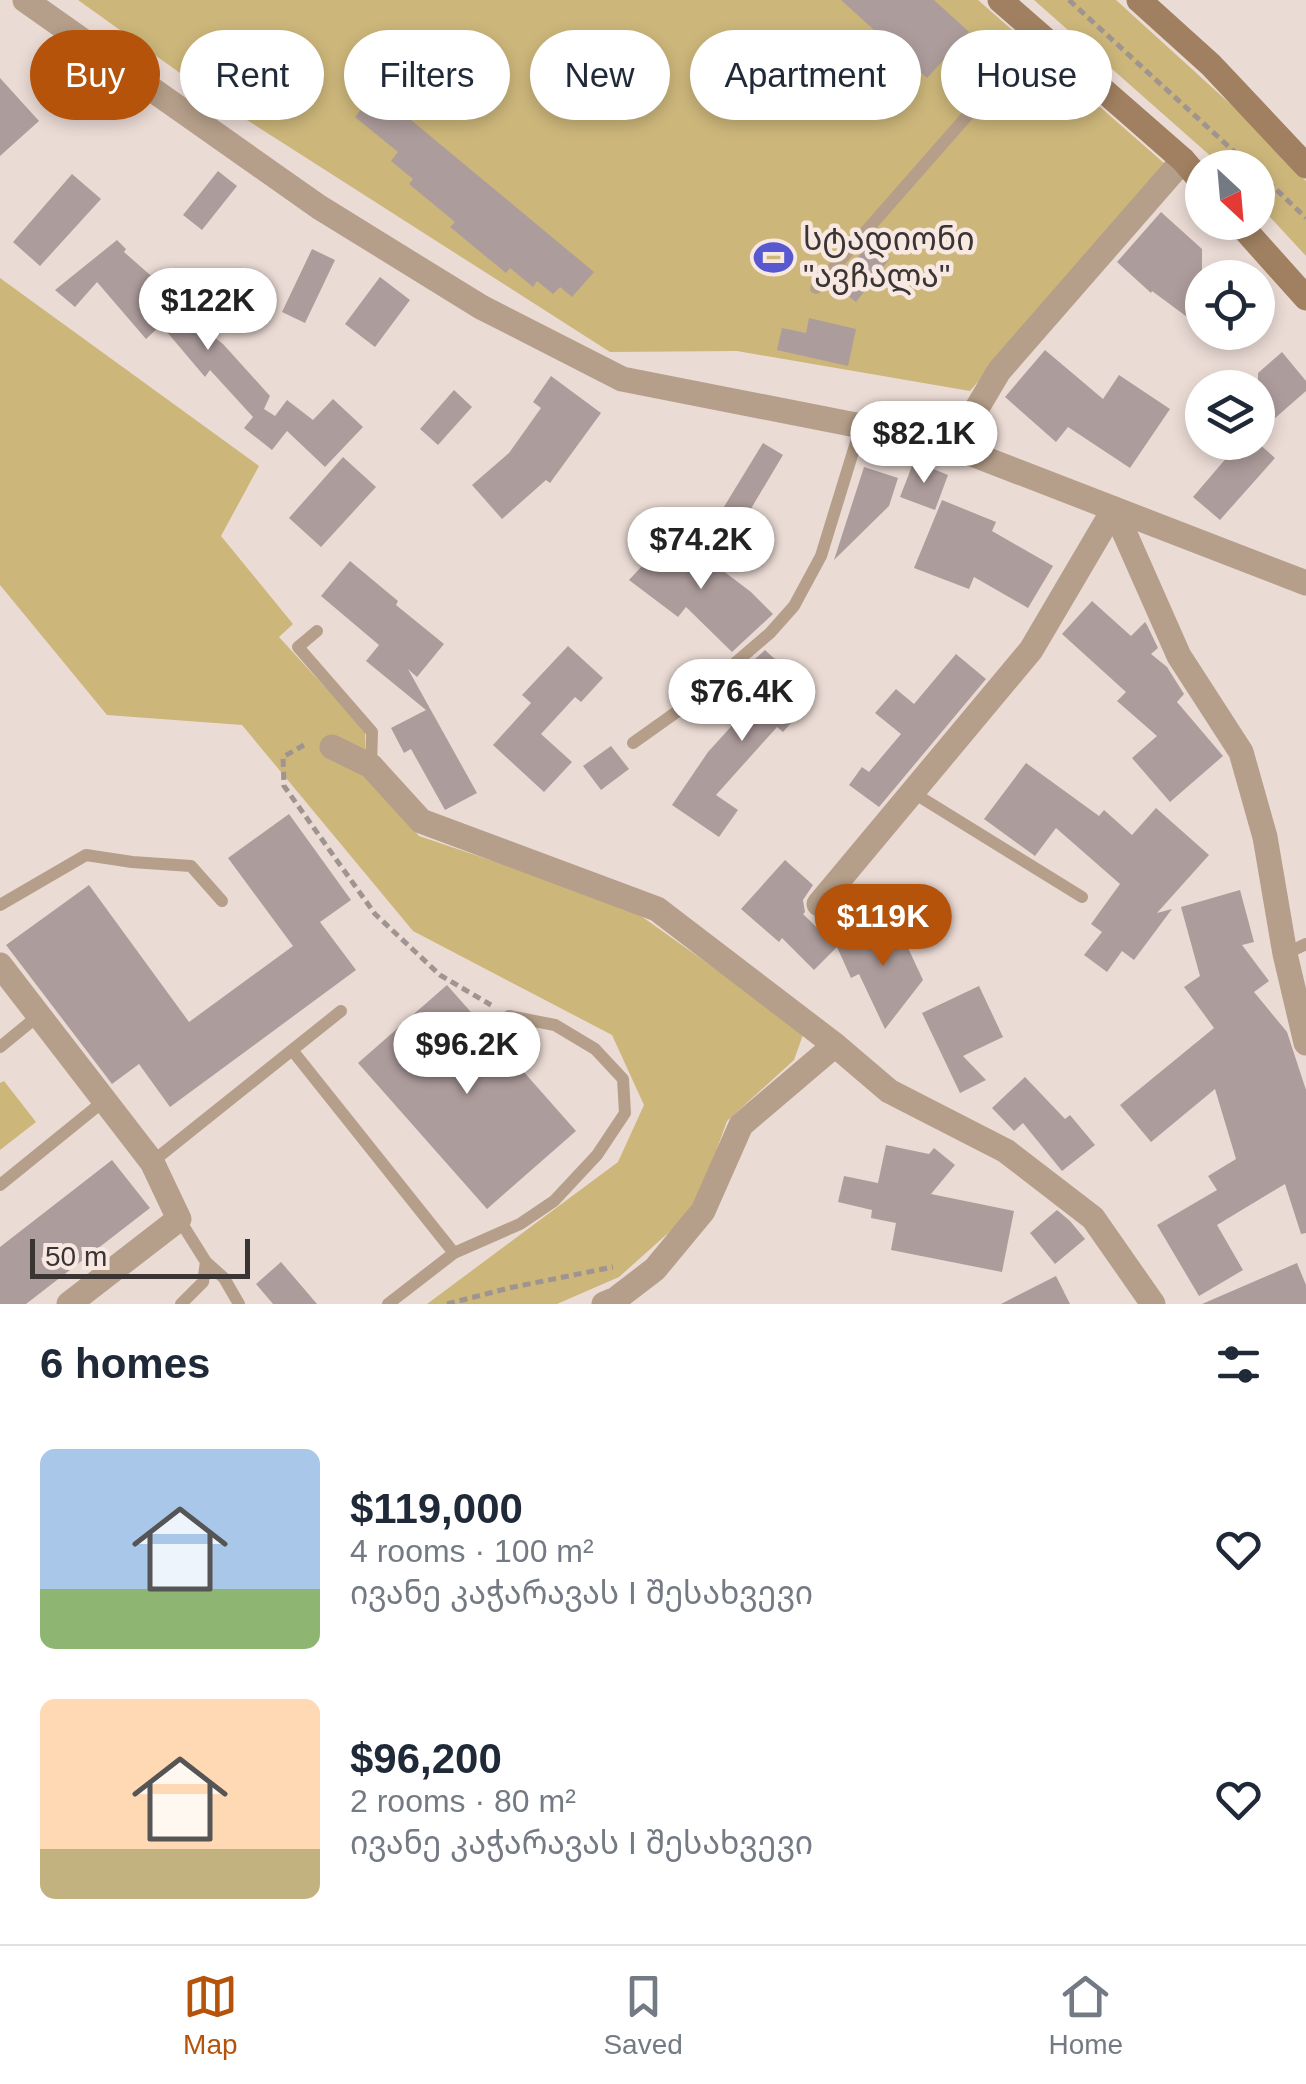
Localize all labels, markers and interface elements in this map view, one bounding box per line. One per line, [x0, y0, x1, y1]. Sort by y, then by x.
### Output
chip: Buy [30, 30, 160, 120]
chip: Rent [180, 30, 324, 120]
chip: Filters [344, 30, 510, 120]
chip: New [530, 30, 670, 120]
chip: Apartment [690, 30, 921, 120]
chip: House [941, 30, 1112, 120]
north arrow [1185, 150, 1275, 240]
map controls [1185, 150, 1275, 460]
place label: სტადიონი "ავჩალა" [803, 221, 975, 296]
sports icon: სტადიონი "ავჩალა" [752, 236, 794, 278]
button: locate [1185, 260, 1275, 350]
pin: $122K [138, 268, 278, 353]
text: $122K [161, 282, 255, 318]
button: layers [1185, 370, 1275, 460]
pin: $82.1K [843, 401, 1005, 486]
text: $82.1K [872, 415, 976, 451]
pin: $74.2K [620, 507, 782, 592]
text: $74.2K [649, 521, 753, 557]
pin: $76.4K [661, 659, 823, 744]
text: $76.4K [690, 673, 794, 709]
pin: $119K [813, 884, 953, 969]
text: $119K [837, 898, 929, 934]
pin: $96.2K [386, 1012, 548, 1097]
text: $96.2K [415, 1026, 519, 1062]
scale bar [30, 1234, 250, 1278]
text: 50 m [45, 1241, 107, 1272]
icon: filters [1211, 1337, 1266, 1392]
text: 6 homes [40, 1340, 210, 1387]
text: $119,000 [350, 1485, 523, 1532]
icon: home [120, 1489, 240, 1609]
icon: heart [1211, 1522, 1266, 1577]
text: 4 rooms · 100 m² [350, 1533, 594, 1569]
text: ივანე კაჭარავას I შესახვევი [350, 1575, 813, 1611]
text: $96,200 [350, 1735, 502, 1782]
icon: home [120, 1739, 240, 1859]
icon: heart [1211, 1772, 1266, 1827]
text: 2 rooms · 80 m² [350, 1783, 576, 1819]
text: ივანე კაჭარავას I შესახვევი [350, 1825, 813, 1861]
tab: Map [183, 1969, 238, 2061]
tab: Saved [603, 1969, 683, 2061]
tab: Home [1048, 1969, 1123, 2061]

